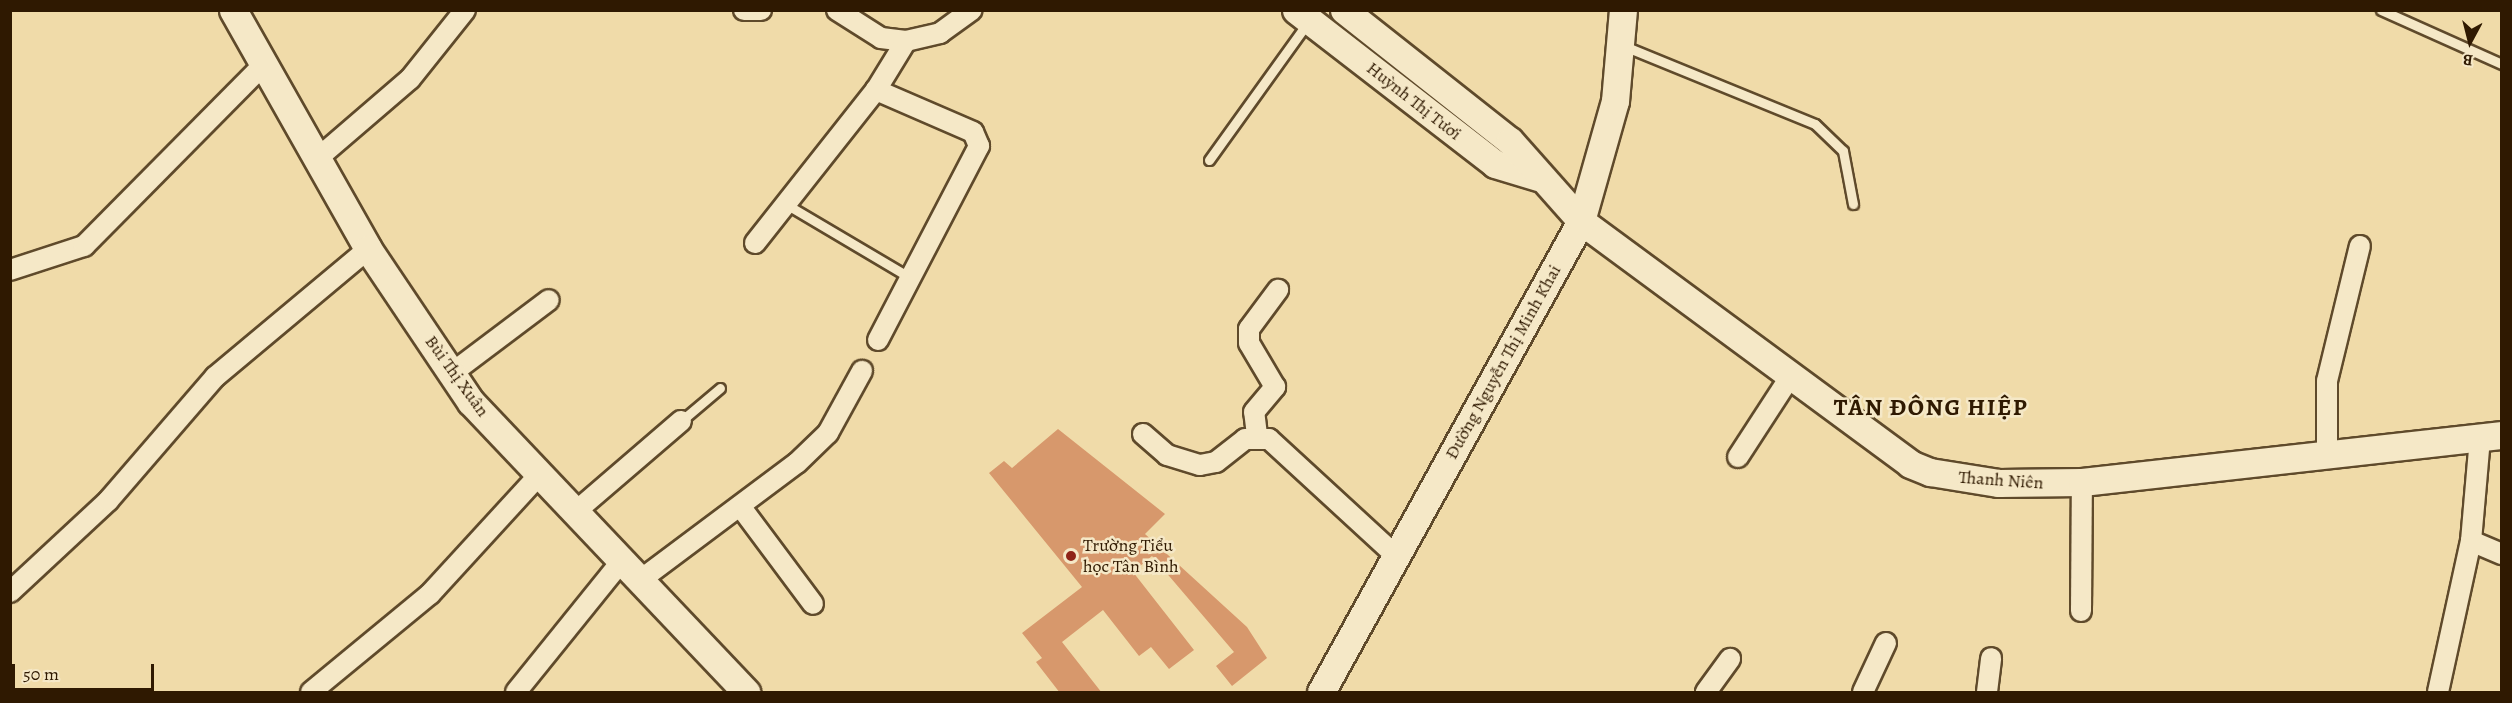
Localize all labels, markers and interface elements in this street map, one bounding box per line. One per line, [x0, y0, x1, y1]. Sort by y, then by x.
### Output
north arrow [2440, 12, 2500, 72]
text: B [2461, 48, 2474, 71]
street label: Huỳnh Thị Tươi [1362, 57, 1466, 145]
street label: Đường Nguyễn Thị Minh Khai [1440, 261, 1566, 463]
street label: Bùi Thị Xuân [420, 331, 494, 421]
district label: TÂN ĐÔNG HIỆP [1834, 394, 2028, 422]
street label: Thanh Niên [1958, 466, 2044, 494]
place label: Trường Tiểu học Tân Bình [1083, 535, 1179, 578]
marker: Trường Tiểu học Tân Bình [1064, 549, 1078, 563]
scale bar [15, 652, 158, 690]
text: 50 m [23, 662, 59, 686]

